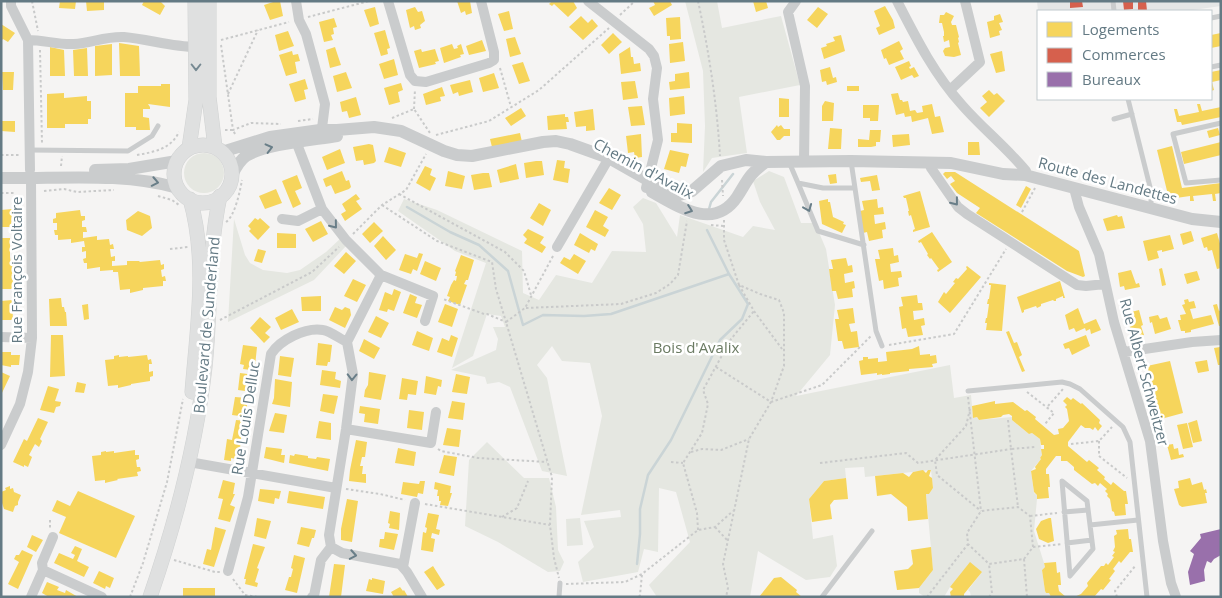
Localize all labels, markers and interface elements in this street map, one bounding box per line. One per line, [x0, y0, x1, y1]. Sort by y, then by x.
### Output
legend [1037, 10, 1212, 100]
text: Logements [1082, 19, 1159, 39]
text: Commerces [1082, 44, 1166, 64]
one-way arrow [191, 64, 201, 72]
text: Bureaux [1082, 69, 1141, 89]
street label: Chemin d'Avalix [590, 133, 698, 203]
one-way arrow [265, 144, 273, 154]
street label: Route des Landettes [1036, 152, 1180, 208]
one-way arrow [150, 177, 159, 187]
one-way arrow [949, 196, 958, 206]
street label: Rue François Voltaire [6, 197, 26, 344]
one-way arrow [802, 203, 813, 212]
one-way arrow [684, 204, 693, 214]
one-way arrow [328, 219, 337, 228]
street label: Boulevard de Sunderland [188, 236, 224, 414]
street label: Rue Albert Schweitzer [1116, 296, 1174, 448]
park label: Bois d'Avalix [653, 337, 740, 357]
street label: Rue Louis Delluc [226, 360, 264, 476]
one-way arrow [346, 373, 357, 381]
one-way arrow [348, 549, 357, 560]

